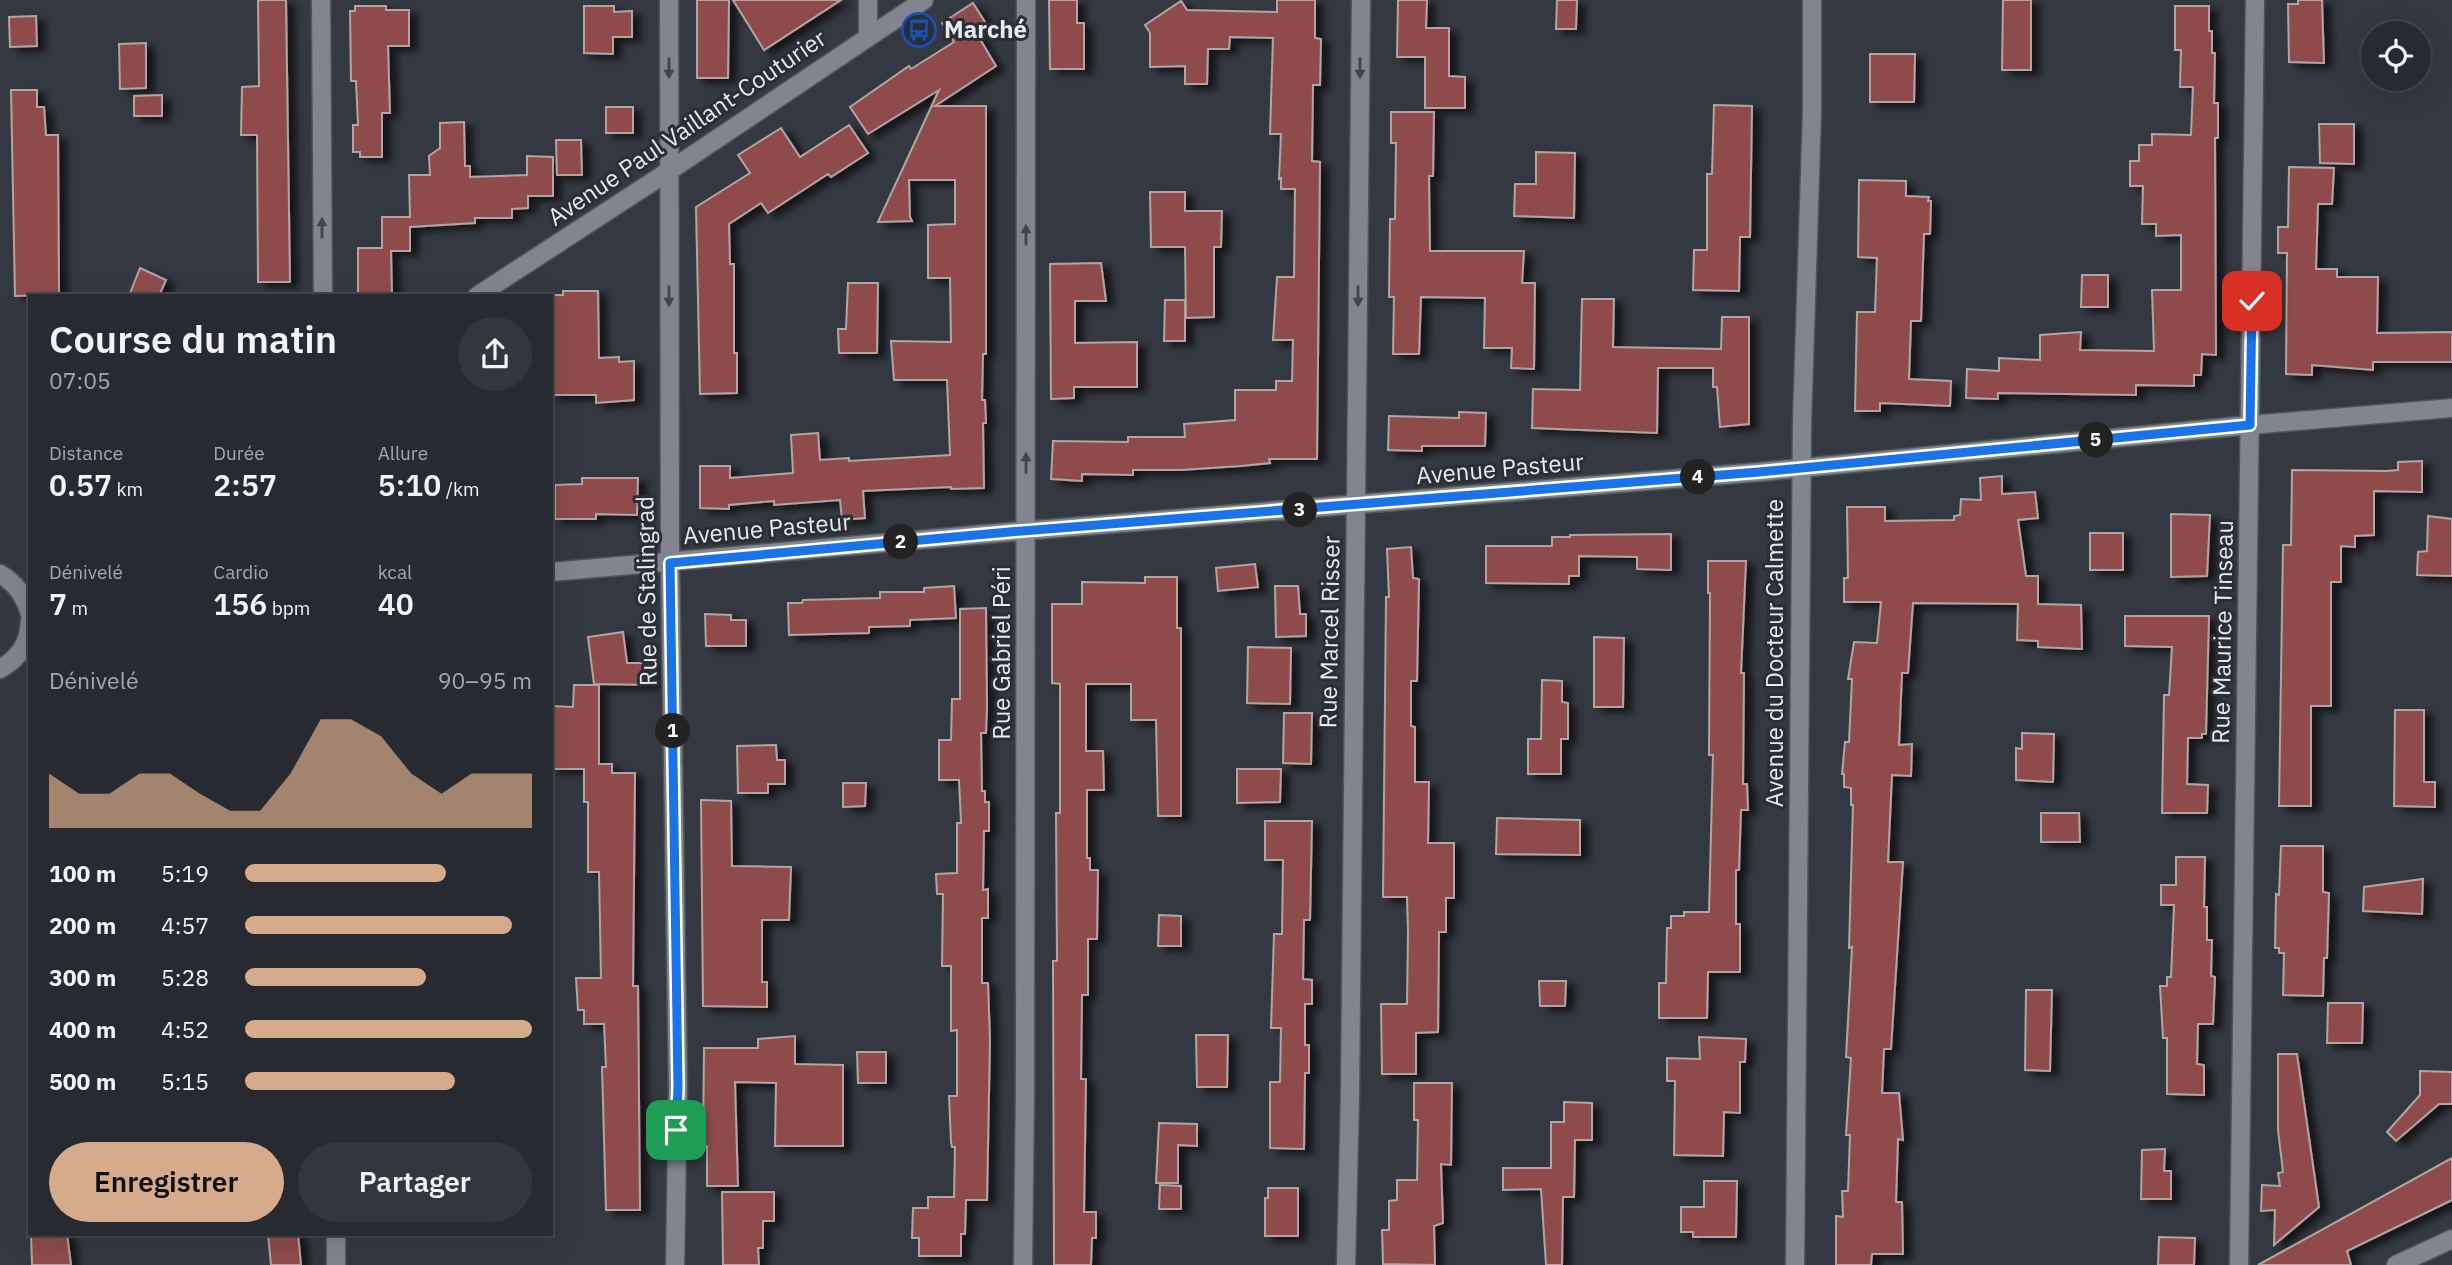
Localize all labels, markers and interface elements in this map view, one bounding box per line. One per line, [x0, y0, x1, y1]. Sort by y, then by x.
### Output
bus stop icon: Marché [900, 11, 938, 49]
place label: Marché [944, 13, 1027, 45]
map controls [2361, 21, 2431, 91]
button: locate [2361, 21, 2431, 91]
street label: Avenue Paul Vaillant-Couturier [541, 22, 832, 233]
one-way arrow [663, 57, 675, 79]
one-way arrow [1354, 57, 1366, 79]
one-way arrow [316, 216, 328, 238]
one-way arrow [1020, 224, 1032, 246]
pin [2222, 271, 2282, 331]
icon: check [2233, 282, 2271, 320]
one-way arrow [663, 285, 675, 307]
one-way arrow [1352, 285, 1364, 307]
text: Course du matin [49, 314, 337, 363]
button: share [458, 317, 532, 391]
text: 07:05 [49, 365, 111, 395]
pin: 5 [2078, 422, 2114, 458]
text: 5 [2090, 427, 2101, 451]
text: Distance [49, 441, 123, 465]
text: Durée [213, 441, 265, 465]
text: Allure [378, 441, 428, 465]
street label: Avenue Pasteur [1415, 445, 1585, 491]
one-way arrow [1020, 451, 1032, 473]
pin: 4 [1680, 460, 1716, 494]
text: 4 [1692, 464, 1703, 488]
text: 0.57 [49, 465, 112, 504]
text: 2:57 [213, 465, 277, 504]
text: 5:10 [378, 465, 441, 504]
text: km [112, 477, 143, 501]
text: /km [441, 477, 480, 501]
pin: 3 [1282, 492, 1318, 528]
street label: Rue de Stalingrad [628, 496, 664, 686]
text: 3 [1294, 497, 1305, 521]
street label: Avenue du Docteur Calmette [1758, 499, 1790, 807]
street label: Avenue Pasteur [682, 505, 852, 551]
street label: Rue Maurice Tinseau [2204, 520, 2240, 744]
pin: 2 [884, 524, 918, 560]
text: 2 [895, 529, 906, 553]
street label: Rue Marcel Risser [1311, 535, 1347, 729]
text: Dénivelé [49, 560, 123, 584]
text: Cardio [213, 560, 269, 584]
text: kcal [378, 560, 412, 584]
street label: Rue Gabriel Péri [985, 566, 1017, 740]
text: 7 [49, 584, 67, 623]
text: 156 [213, 584, 267, 623]
text: 40 [378, 584, 414, 623]
text: m [67, 596, 88, 620]
text: bpm [267, 596, 310, 620]
text: Dénivelé [49, 665, 139, 695]
text: 90–95 m [438, 665, 532, 695]
pin: 1 [656, 714, 690, 748]
text: 1 [667, 718, 678, 742]
text: 100 m [49, 858, 116, 888]
text: 5:19 [161, 858, 209, 888]
text: 200 m [49, 910, 116, 940]
text: 4:57 [161, 910, 209, 940]
text: 300 m [49, 962, 116, 992]
text: 5:28 [161, 962, 209, 992]
text: 400 m [49, 1014, 116, 1044]
text: 4:52 [161, 1014, 209, 1044]
text: 500 m [49, 1066, 116, 1096]
text: 5:15 [161, 1066, 209, 1096]
pin [646, 1100, 706, 1160]
icon: arrive [657, 1111, 695, 1149]
button: Enregistrer [49, 1142, 284, 1222]
button: Partager [298, 1142, 532, 1222]

